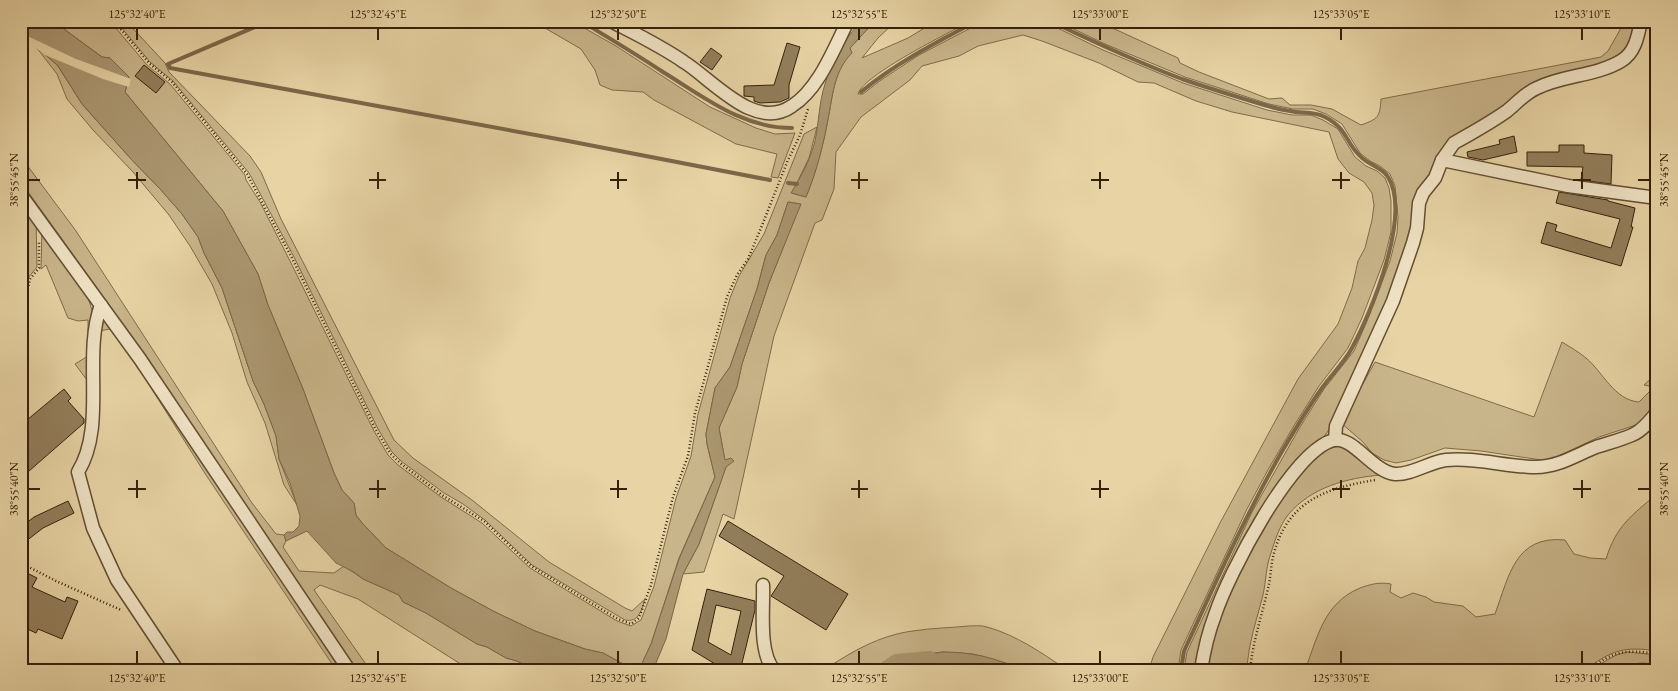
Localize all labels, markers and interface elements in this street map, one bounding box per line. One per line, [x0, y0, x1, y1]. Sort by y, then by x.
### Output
text: 125°32'40"E [109, 6, 166, 22]
text: 125°32'45"E [350, 6, 407, 22]
text: 125°32'50"E [590, 6, 647, 22]
text: 125°32'55"E [831, 6, 888, 22]
text: 125°33'00"E [1072, 6, 1129, 22]
text: 125°33'05"E [1313, 6, 1370, 22]
text: 125°33'10"E [1554, 6, 1611, 22]
text: 38°55'45"N [6, 153, 22, 207]
text: 38°55'45"N [1656, 153, 1672, 207]
text: 38°55'40"N [6, 462, 22, 516]
text: 38°55'40"N [1656, 462, 1672, 516]
text: 125°32'40"E [109, 670, 166, 686]
text: 125°32'45"E [350, 670, 407, 686]
text: 125°32'50"E [590, 670, 647, 686]
text: 125°32'55"E [831, 670, 888, 686]
text: 125°33'00"E [1072, 670, 1129, 686]
text: 125°33'05"E [1313, 670, 1370, 686]
text: 125°33'10"E [1554, 670, 1611, 686]

